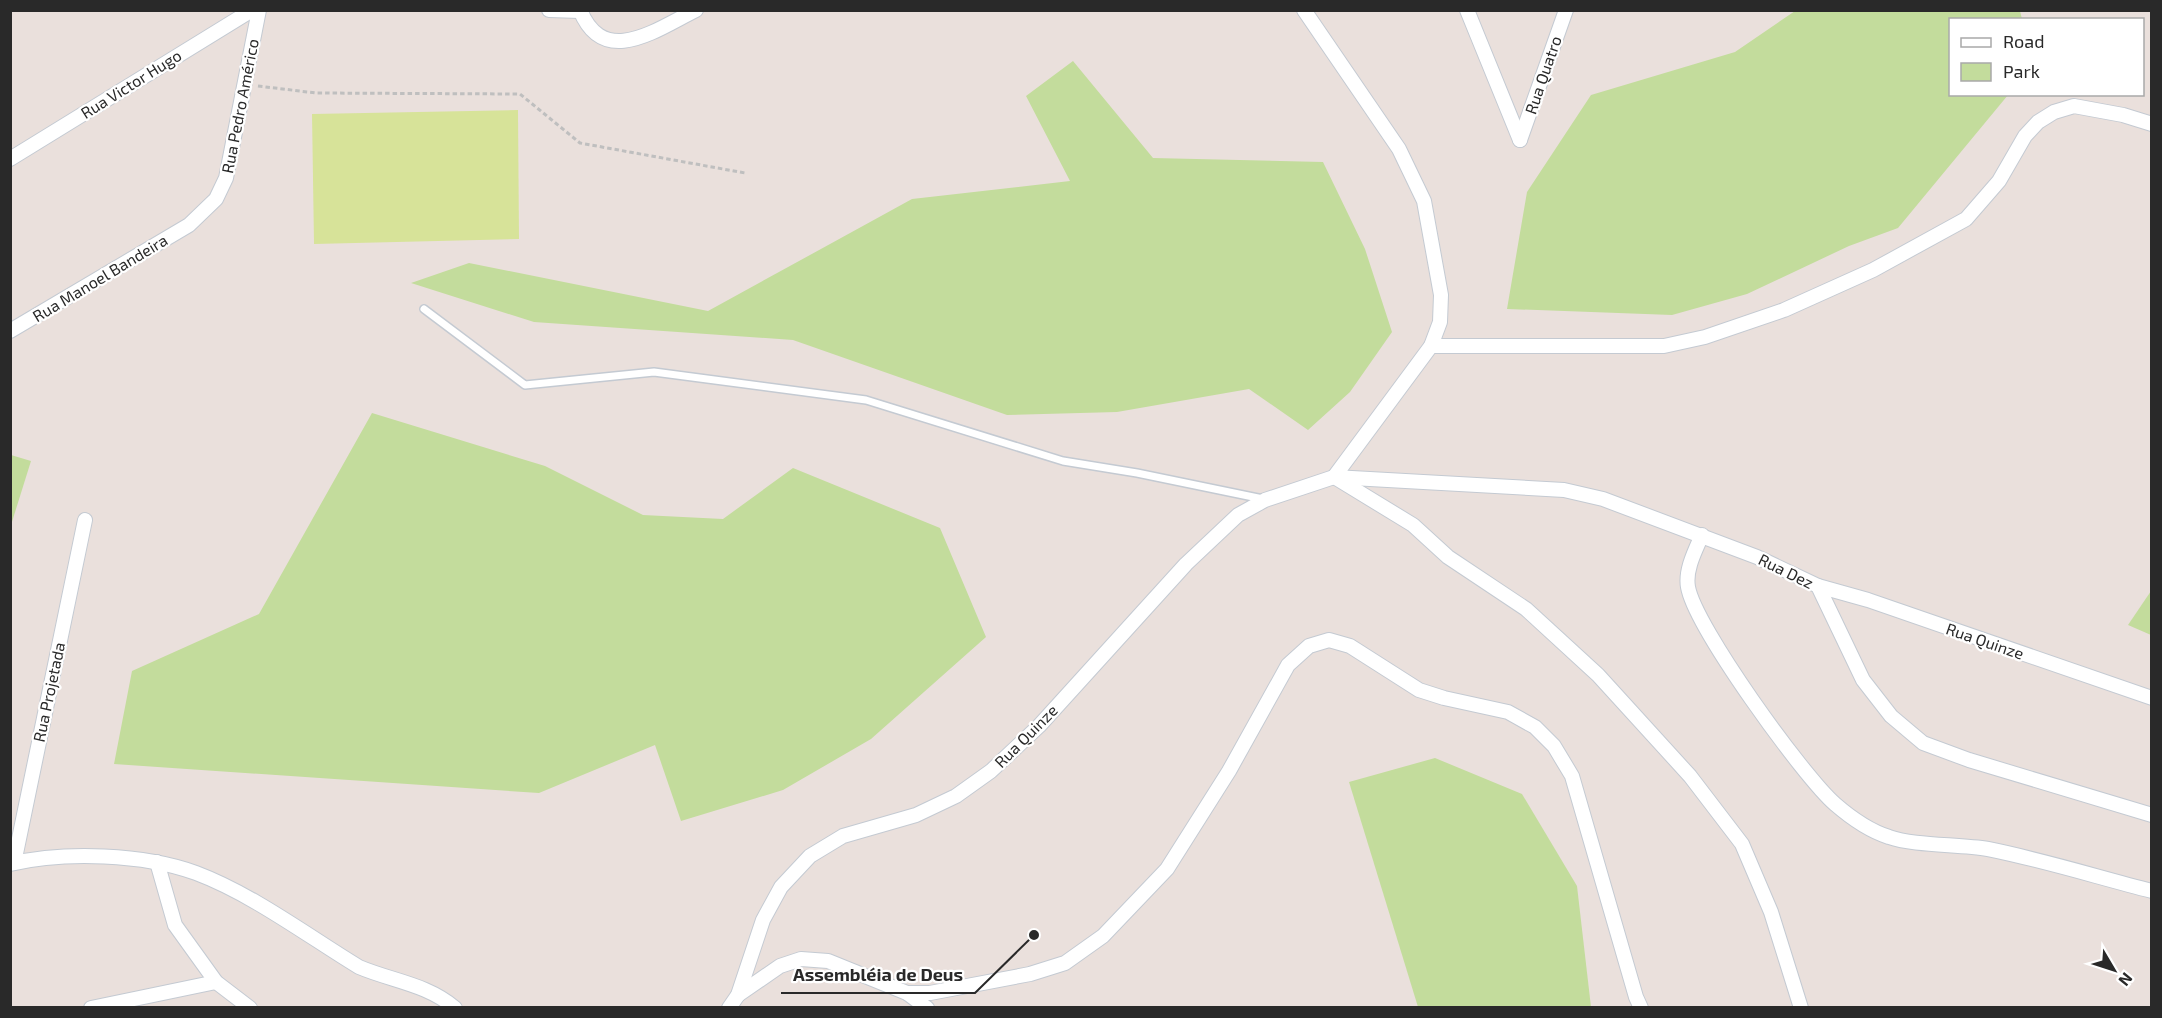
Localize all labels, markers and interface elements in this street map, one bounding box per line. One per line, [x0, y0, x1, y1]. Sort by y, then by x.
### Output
legend [1949, 18, 2144, 96]
text: Road [2003, 30, 2044, 52]
street label: Rua Quatro [1520, 33, 1566, 117]
street label: Rua Pedro Américo [217, 37, 262, 175]
street label: Rua Victor Hugo [77, 45, 185, 122]
text: Park [2003, 60, 2040, 82]
street label: Rua Manoel Bandeira [29, 230, 171, 325]
street label: Rua Dez [1756, 549, 1817, 592]
street label: Rua Quinze [1943, 618, 2027, 664]
street label: Rua Projetada [29, 640, 69, 744]
street label: Rua Quinze [990, 700, 1062, 772]
north arrow [2084, 940, 2144, 1000]
callout: Assembléia de Deus [781, 957, 975, 993]
text: Assembléia de Deus [793, 963, 963, 985]
text: N [2115, 969, 2137, 990]

